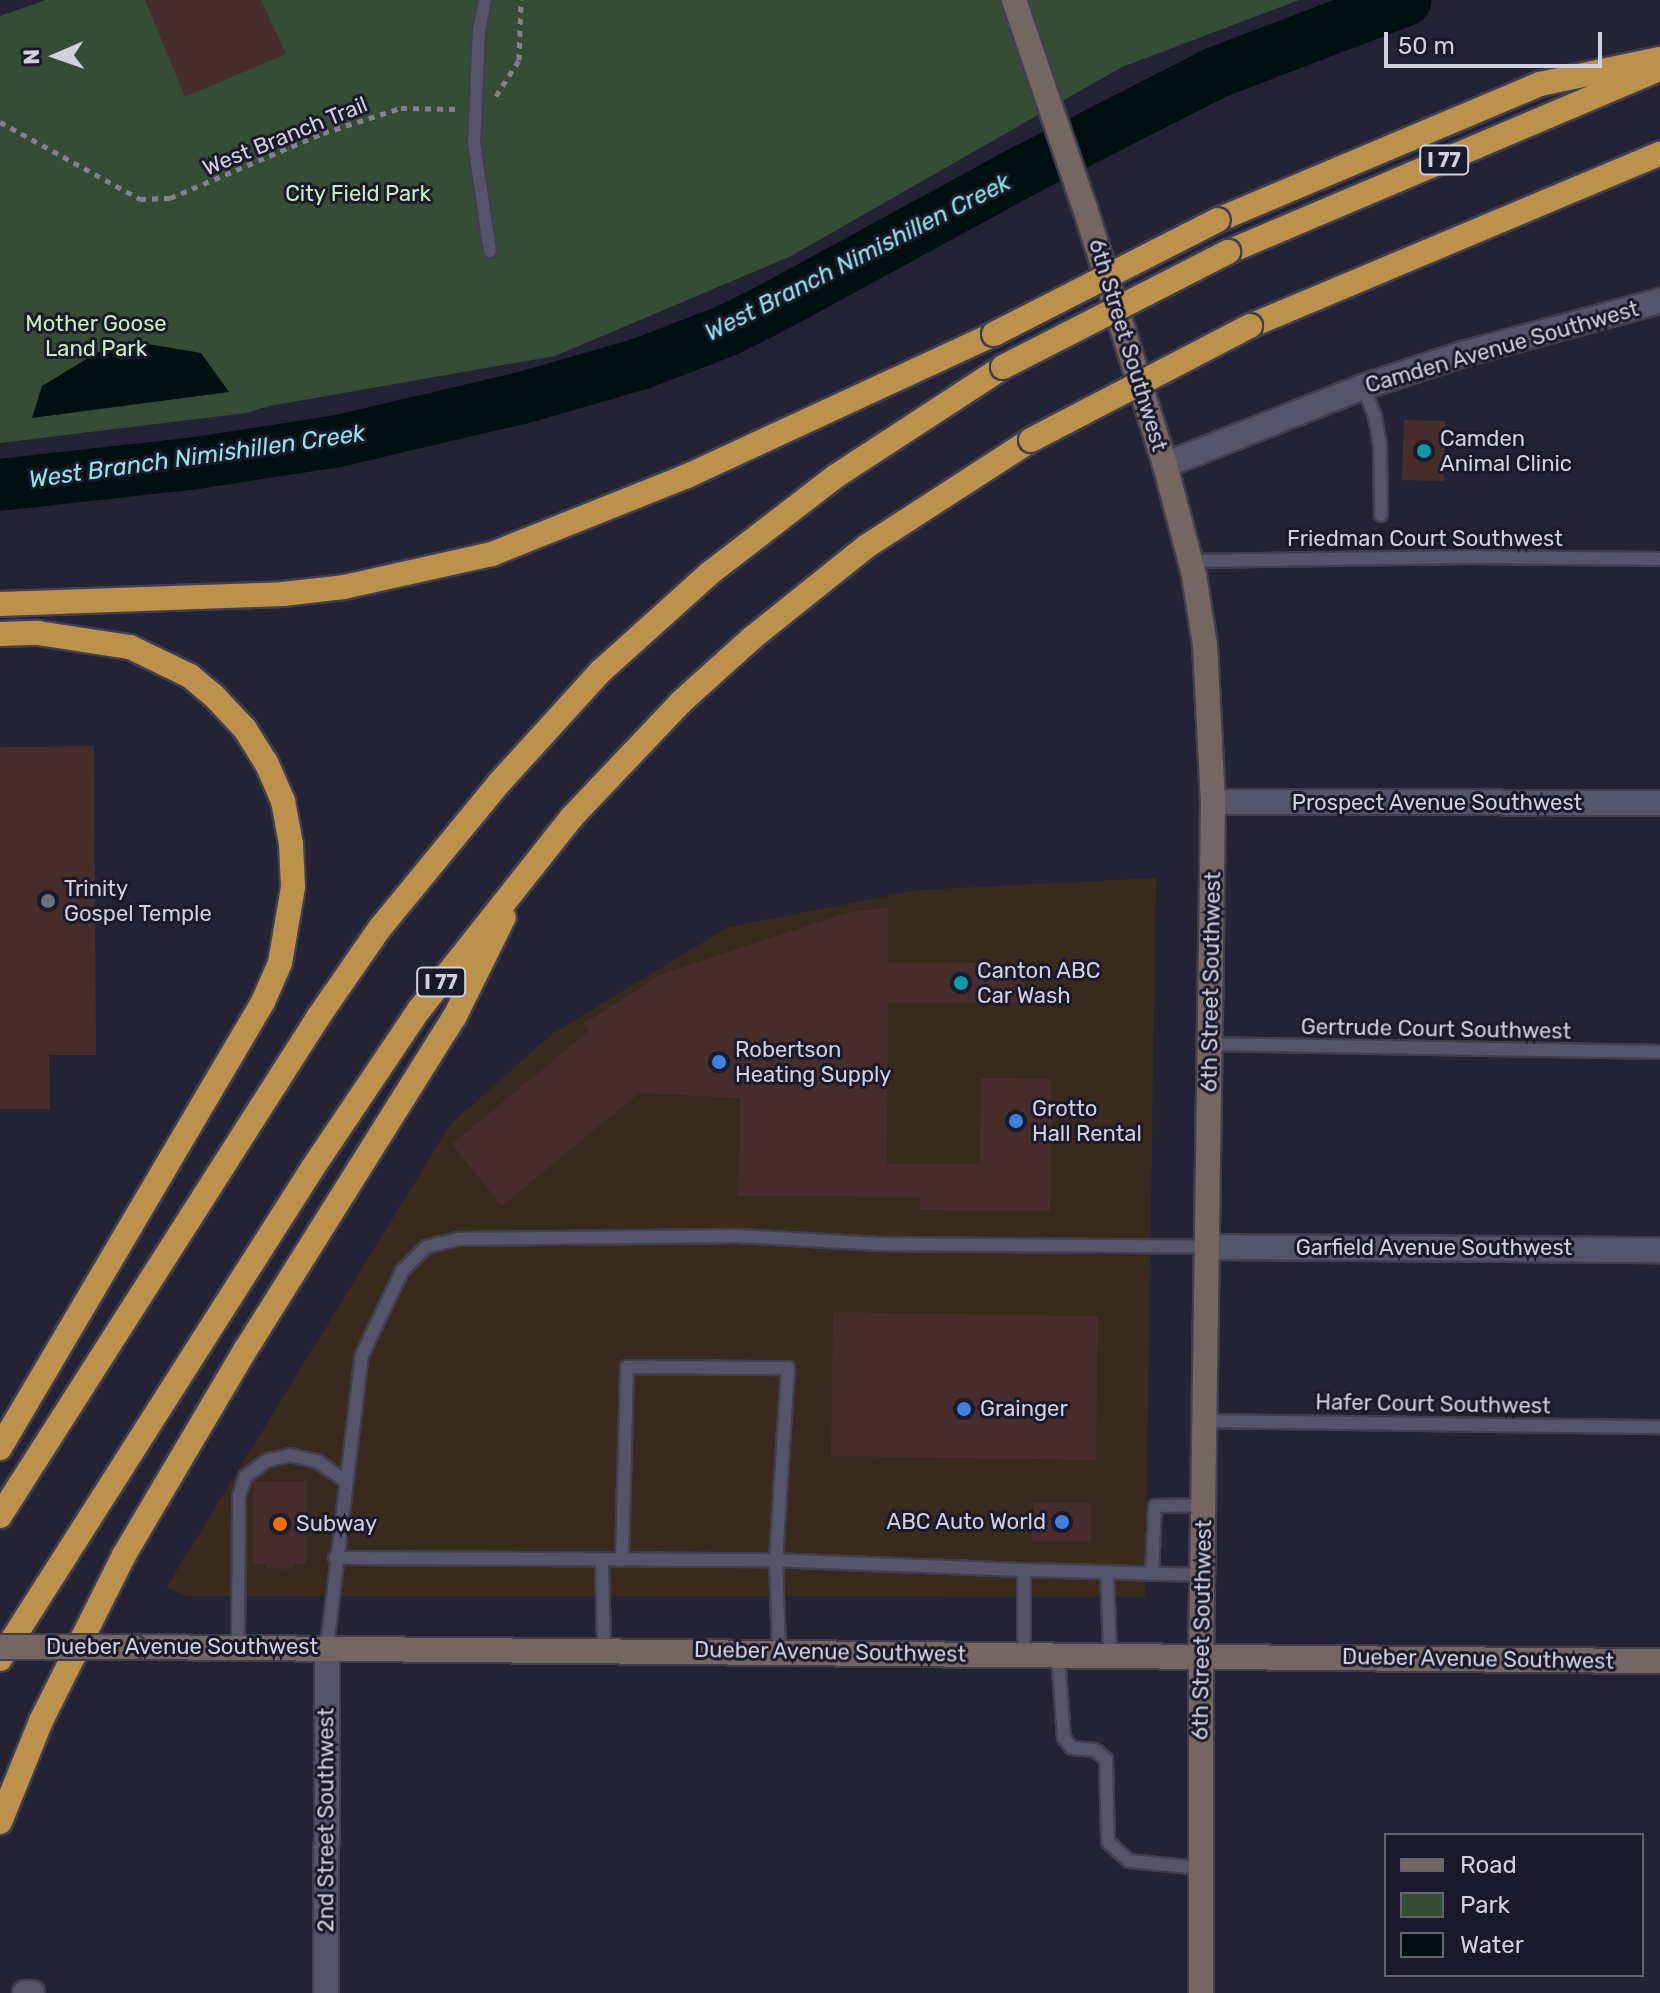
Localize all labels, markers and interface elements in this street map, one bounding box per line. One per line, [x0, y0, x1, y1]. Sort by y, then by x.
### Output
north arrow [16, 16, 96, 96]
scale bar [1388, 16, 1606, 66]
text: 50 m [1398, 32, 1455, 60]
text: N [18, 48, 45, 65]
street label: West Branch Trail [199, 91, 371, 181]
road number: I 77 [1418, 144, 1470, 176]
water label: West Branch Nimishillen Creek [700, 168, 1016, 348]
park label: City Field Park [285, 181, 431, 207]
street label: 6th Street Southwest [1083, 236, 1173, 454]
street label: Camden Avenue Southwest [1362, 295, 1642, 399]
park label: Mother Goose Land Park [25, 310, 167, 362]
water label: West Branch Nimishillen Creek [27, 419, 367, 495]
place label: Camden Animal Clinic [1440, 425, 1572, 476]
marker: Camden Animal Clinic [1415, 442, 1433, 460]
street label: Friedman Court Southwest [1287, 526, 1563, 552]
street label: Prospect Avenue Southwest [1292, 790, 1582, 816]
street label: 6th Street Southwest [1196, 872, 1226, 1092]
place label: Trinity Gospel Temple [64, 875, 212, 926]
marker: Trinity Gospel Temple [39, 892, 57, 910]
place label: Canton ABC Car Wash [977, 957, 1101, 1008]
road number: I 77 [415, 966, 467, 998]
marker: Canton ABC Car Wash [952, 974, 970, 992]
street label: Gertrude Court Southwest [1301, 1013, 1571, 1045]
place label: Robertson Heating Supply [735, 1036, 891, 1088]
marker: Robertson Heating Supply [710, 1053, 728, 1071]
place label: Grotto Hall Rental [1032, 1095, 1142, 1146]
marker: Grotto Hall Rental [1007, 1112, 1025, 1130]
street label: Garfield Avenue Southwest [1295, 1235, 1573, 1261]
street label: Hafer Court Southwest [1315, 1389, 1551, 1419]
place label: Grainger [980, 1396, 1068, 1422]
marker: Grainger [955, 1400, 973, 1418]
place label: ABC Auto World [885, 1509, 1046, 1535]
place label: Subway [296, 1511, 377, 1537]
marker: ABC Auto World [1053, 1513, 1071, 1531]
marker: Subway [271, 1515, 289, 1533]
street label: 6th Street Southwest [1187, 1520, 1217, 1740]
street label: Dueber Avenue Southwest [45, 1634, 319, 1660]
street label: Dueber Avenue Southwest [693, 1636, 967, 1668]
street label: Dueber Avenue Southwest [1341, 1643, 1615, 1675]
street label: 2nd Street Southwest [313, 1708, 339, 1932]
legend [1384, 1833, 1644, 1977]
text: Road [1460, 1851, 1517, 1879]
text: Park [1460, 1891, 1510, 1919]
text: Water [1460, 1931, 1524, 1959]

